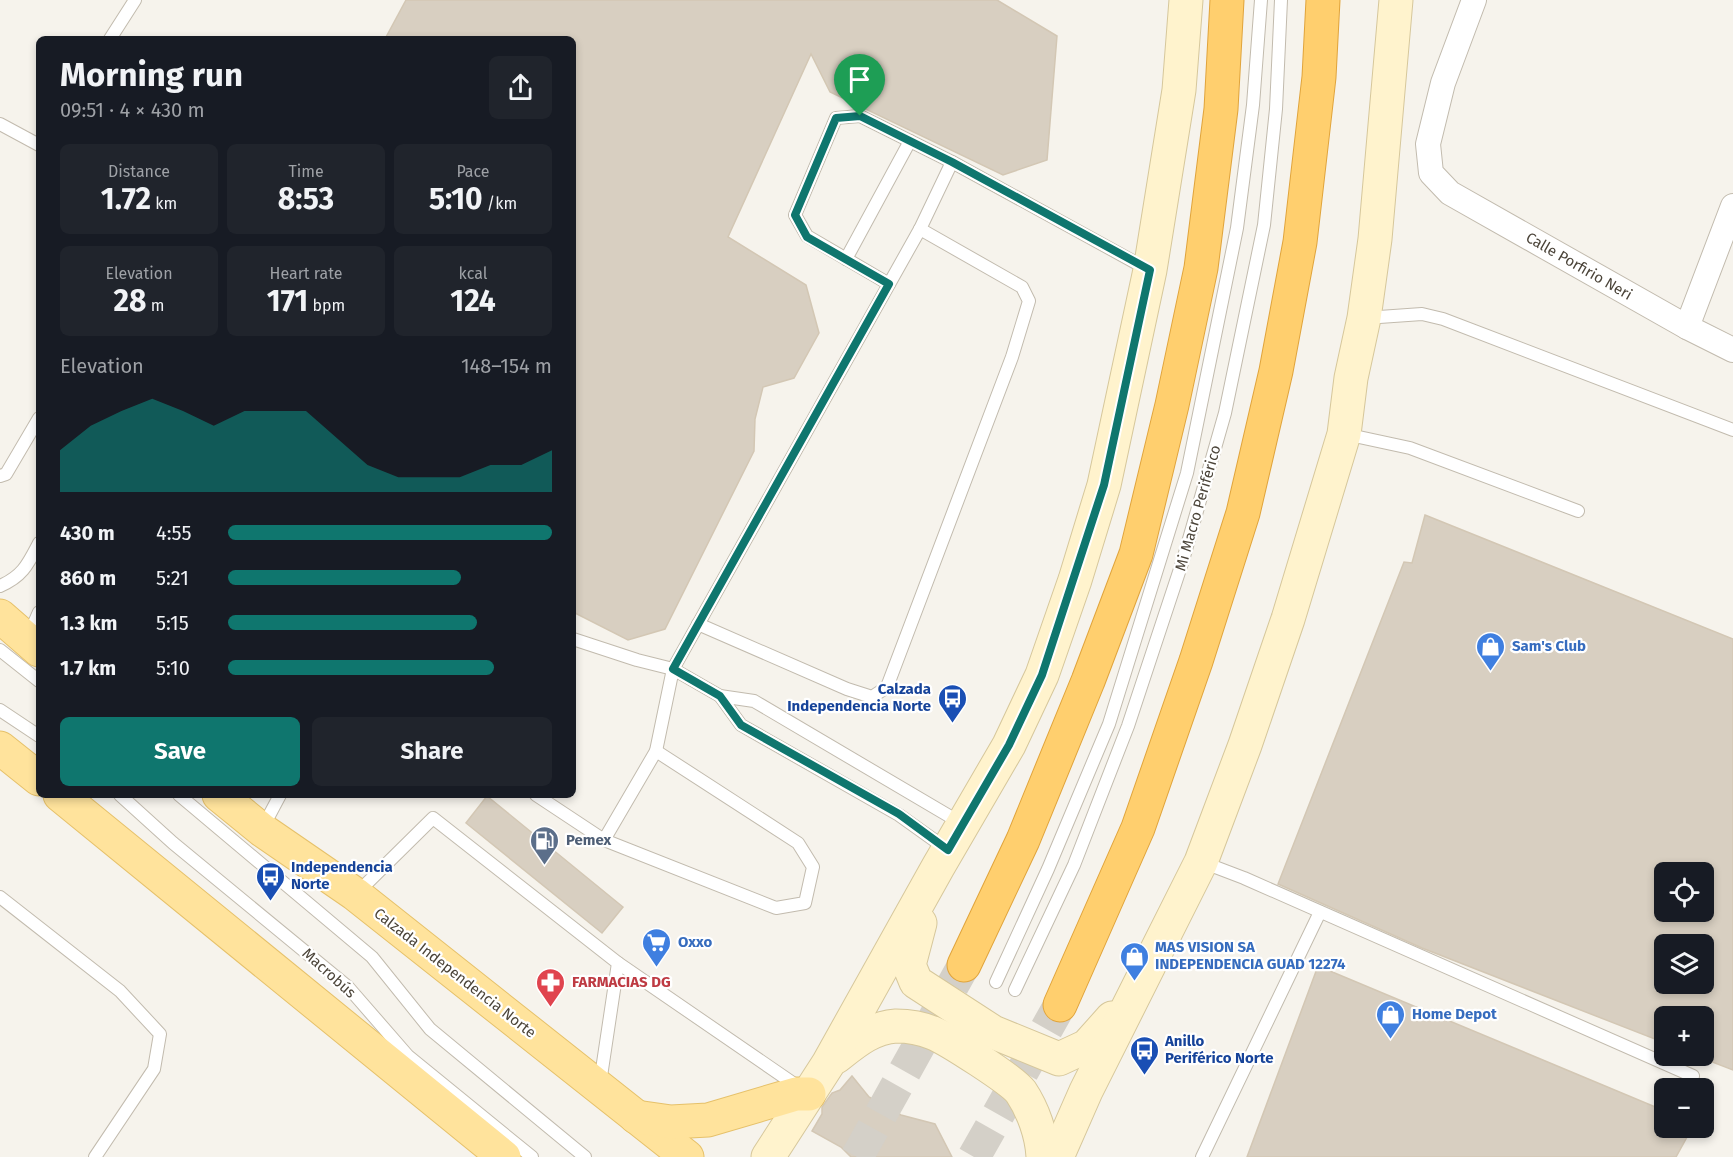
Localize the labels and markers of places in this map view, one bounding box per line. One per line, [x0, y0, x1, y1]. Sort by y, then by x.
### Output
pin [834, 54, 885, 116]
shop icon: Sam's Club [1475, 630, 1507, 672]
place label: Sam's Club [1512, 637, 1586, 655]
place label: Calzada Independencia Norte [787, 680, 931, 715]
bus stop icon: Calzada Independencia Norte [936, 682, 968, 724]
fuel station icon: Pemex [529, 824, 561, 866]
place label: Pemex [566, 831, 612, 849]
place label: Independencia Norte [291, 858, 393, 893]
bus stop icon: Independencia Norte [254, 860, 286, 902]
supermarket icon: Oxxo [641, 926, 673, 968]
place label: Oxxo [678, 933, 712, 951]
place label: MAS VISION SA INDEPENDENCIA GUAD 12274 [1155, 938, 1346, 973]
shop icon: MAS VISION SA INDEPENDENCIA GUAD 12274 [1118, 940, 1150, 982]
pharmacy icon: FARMACIAS DG [535, 966, 567, 1008]
place label: FARMACIAS DG [572, 973, 671, 991]
shop icon: Home Depot [1375, 998, 1407, 1040]
place label: Home Depot [1412, 1005, 1497, 1023]
place label: Anillo Periférico Norte [1164, 1032, 1274, 1067]
bus stop icon: Anillo Periférico Norte [1128, 1034, 1160, 1076]

